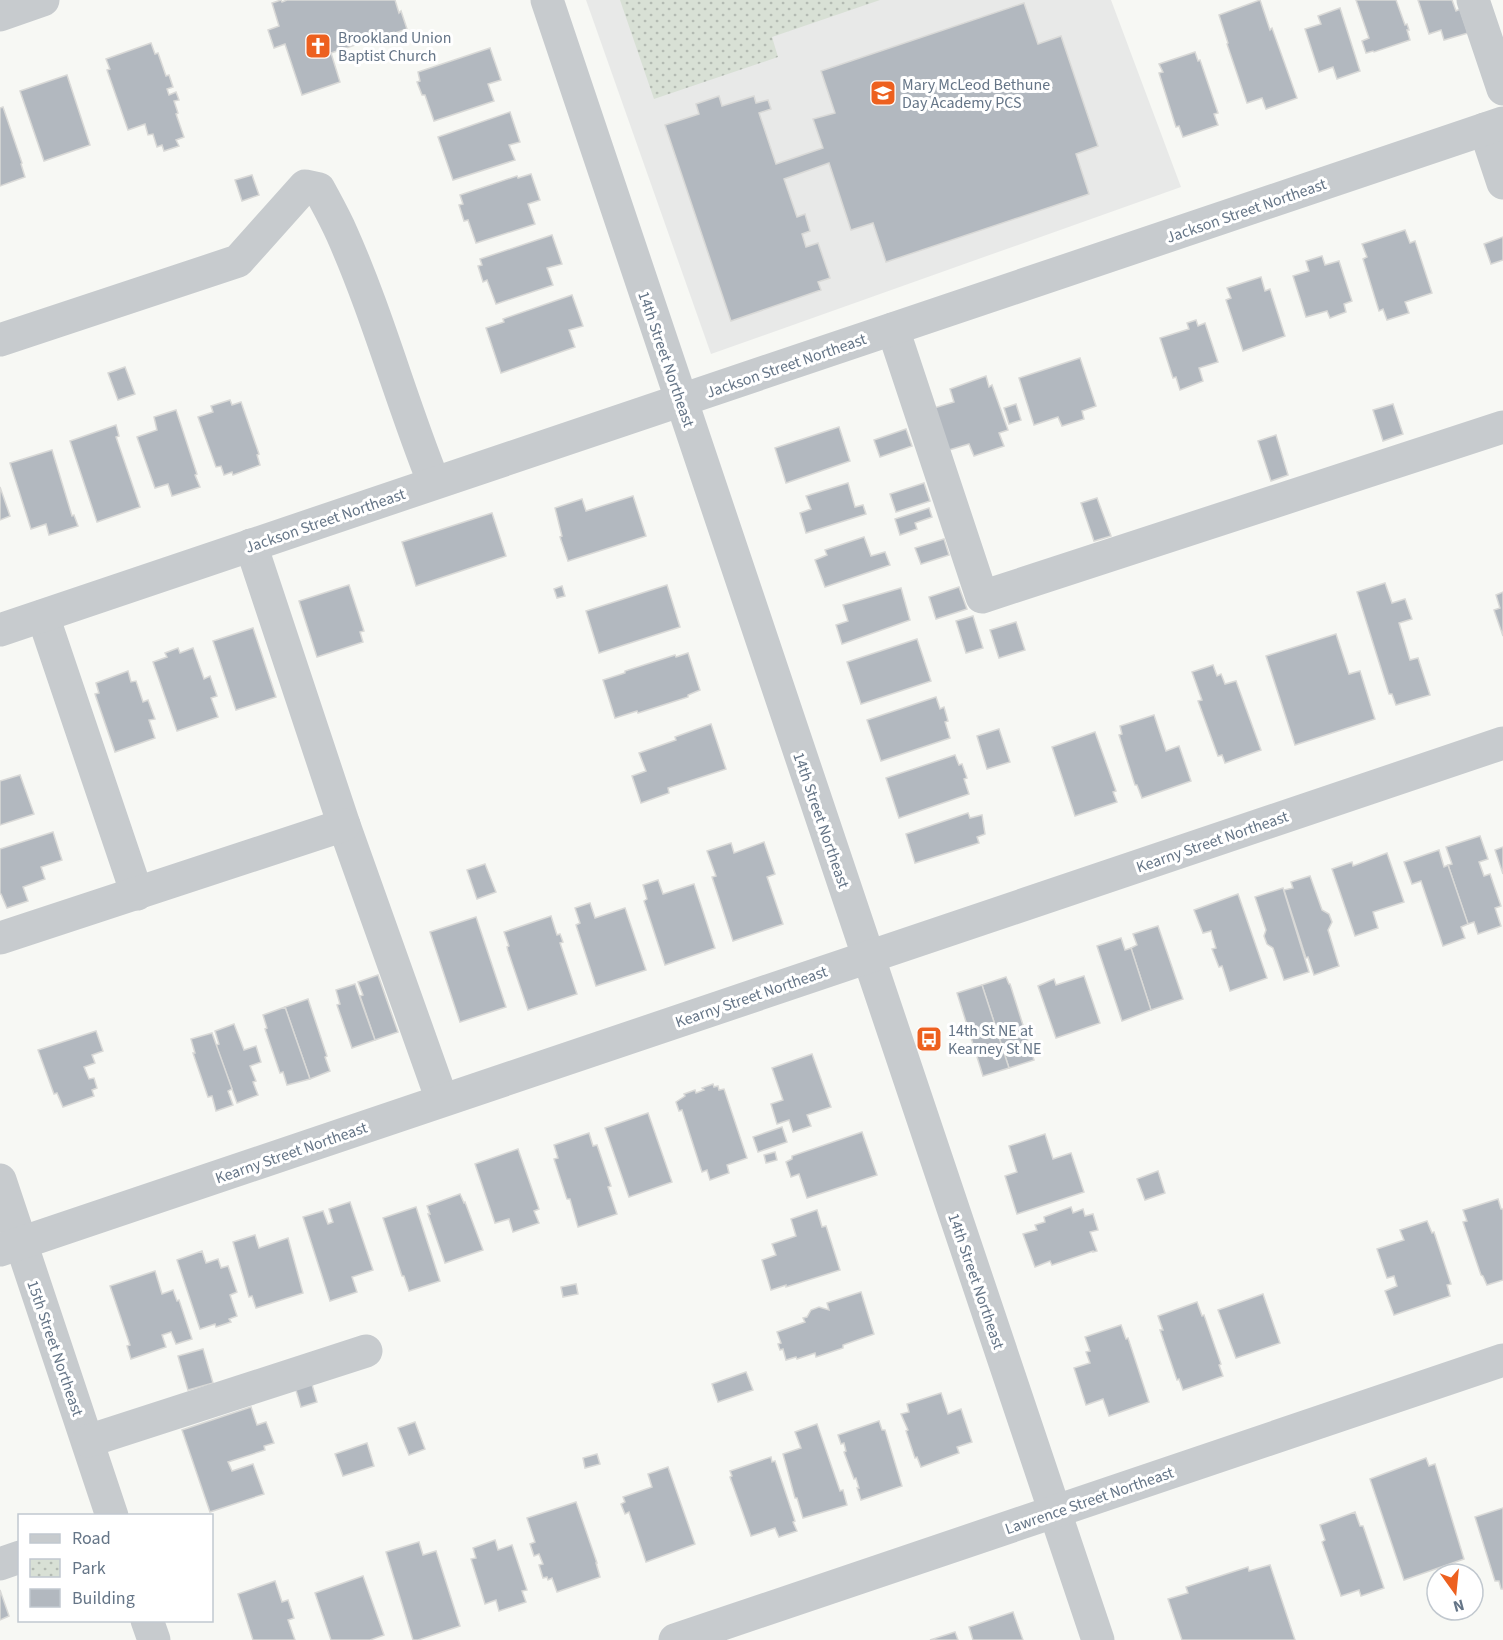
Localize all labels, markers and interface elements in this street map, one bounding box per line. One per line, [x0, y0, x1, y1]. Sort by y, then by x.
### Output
place label: Brookland Union Baptist Church [338, 27, 451, 67]
church icon: Brookland Union Baptist Church [303, 31, 333, 61]
place label: Mary McLeod Bethune Day Academy PCS [902, 74, 1050, 114]
school or university icon: Mary McLeod Bethune Day Academy PCS [868, 78, 898, 108]
street label: Jackson Street Northeast [1163, 173, 1330, 249]
street label: 14th Street Northeast [632, 288, 700, 431]
street label: Jackson Street Northeast [703, 328, 870, 404]
street label: Jackson Street Northeast [242, 483, 409, 559]
street label: 14th Street Northeast [787, 749, 855, 892]
street label: Kearny Street Northeast [1133, 805, 1292, 878]
street label: Kearny Street Northeast [672, 960, 831, 1033]
place label: 14th St NE at Kearney St NE [948, 1020, 1041, 1060]
bus stop icon: 14th St NE at Kearney St NE [914, 1024, 944, 1054]
street label: Kearny Street Northeast [212, 1116, 371, 1189]
street label: 14th Street Northeast [942, 1210, 1010, 1353]
street label: 15th Street Northeast [21, 1277, 89, 1420]
street label: Lawrence Street Northeast [1002, 1462, 1177, 1540]
legend [18, 1514, 213, 1622]
text: Road [72, 1526, 111, 1551]
text: Park [72, 1556, 106, 1581]
north arrow [1425, 1562, 1485, 1622]
text: Building [72, 1586, 135, 1611]
text: N [1451, 1594, 1467, 1618]

